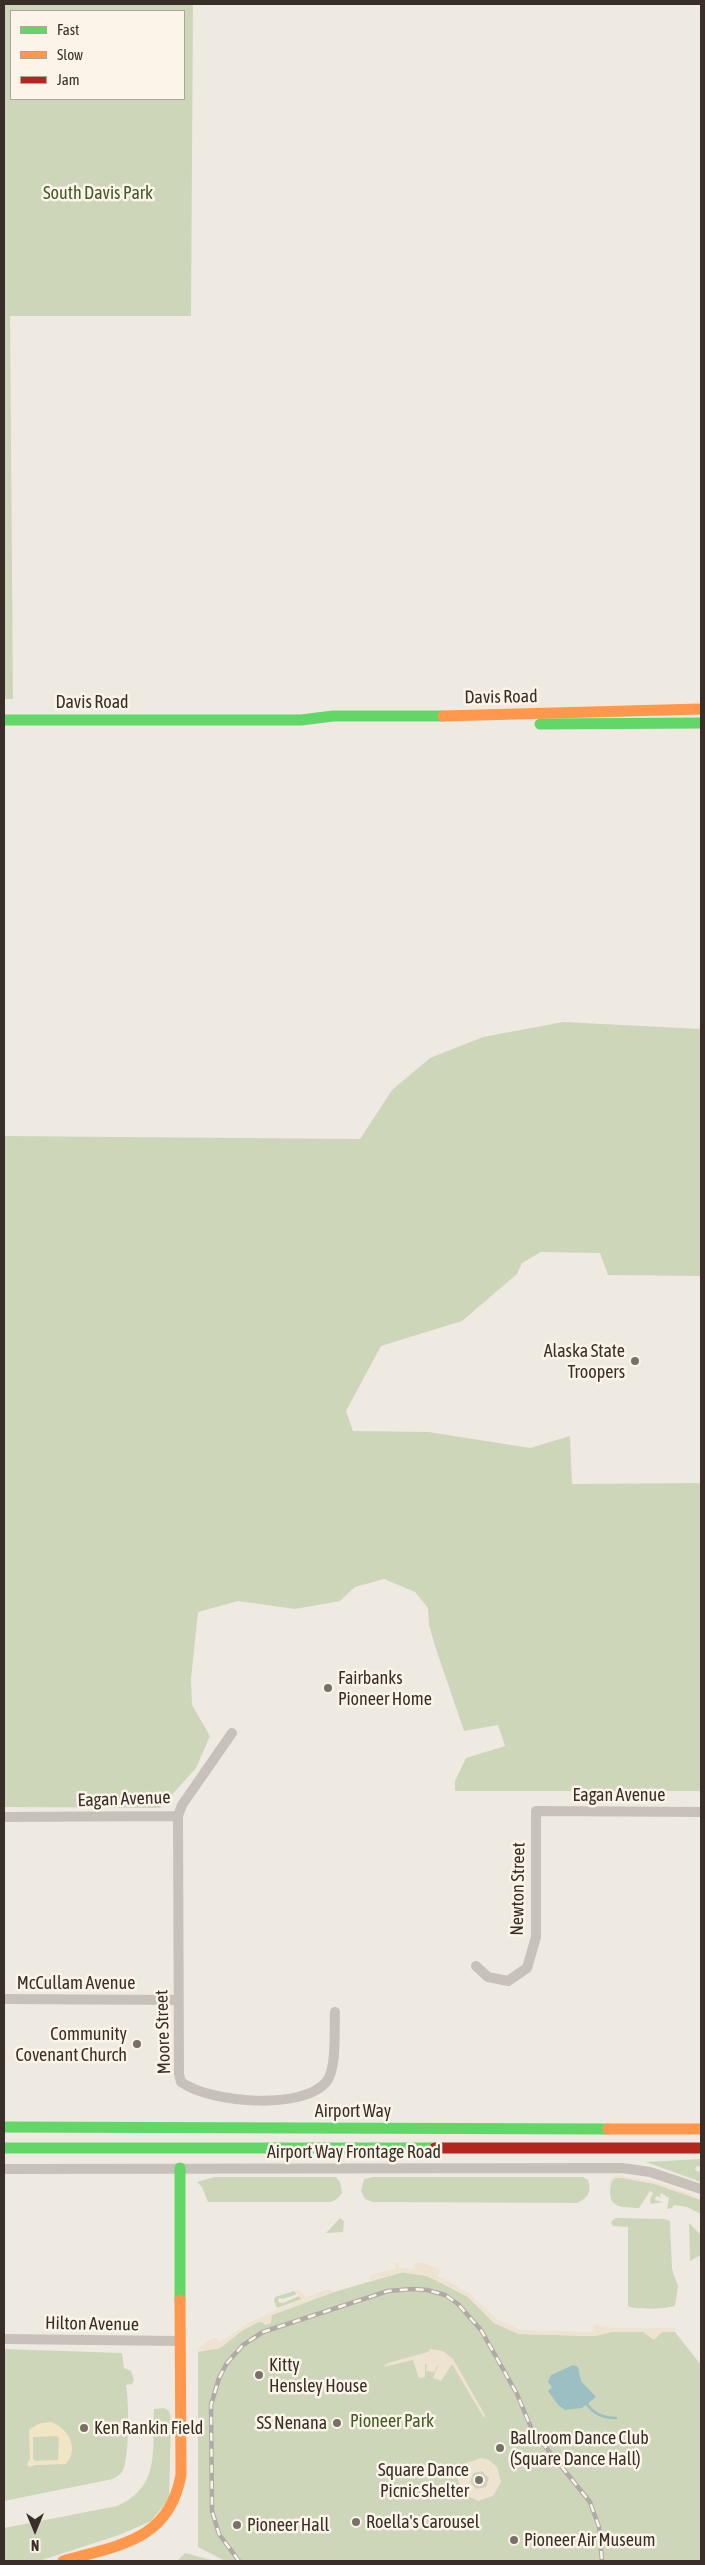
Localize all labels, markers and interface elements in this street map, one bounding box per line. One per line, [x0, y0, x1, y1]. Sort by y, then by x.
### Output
legend [10, 10, 185, 100]
text: Fast [57, 21, 79, 38]
text: Slow [57, 46, 83, 63]
text: Jam [57, 71, 80, 88]
park label: South Davis Park [43, 182, 153, 204]
street label: Davis Road [464, 686, 538, 708]
street label: Davis Road [55, 691, 129, 713]
place label: Alaska State Troopers [544, 1340, 625, 1382]
marker: Alaska State Troopers [629, 1355, 641, 1367]
place label: Fairbanks Pioneer Home [338, 1667, 432, 1710]
marker: Fairbanks Pioneer Home [322, 1682, 334, 1694]
street label: Eagan Avenue [573, 1784, 665, 1806]
street label: Eagan Avenue [77, 1787, 171, 1811]
street label: Newton Street [506, 1842, 530, 1936]
street label: McCullam Avenue [17, 1972, 135, 1994]
street label: Moore Street [151, 1989, 175, 2075]
place label: Community Covenant Church [16, 2023, 127, 2066]
marker: Community Covenant Church [131, 2038, 143, 2050]
street label: Airport Way [315, 2100, 391, 2122]
street label: Airport Way Frontage Road [267, 2141, 441, 2163]
street label: Hilton Avenue [45, 2312, 139, 2336]
place label: Kitty Hensley House [269, 2354, 367, 2396]
marker: Kitty Hensley House [253, 2369, 265, 2381]
park label: Pioneer Park [350, 2410, 434, 2432]
place label: SS Nenana [256, 2412, 327, 2434]
place label: Ken Rankin Field [94, 2417, 203, 2439]
marker: SS Nenana [331, 2417, 343, 2429]
marker: Ken Rankin Field [78, 2422, 90, 2434]
place label: Ballroom Dance Club (Square Dance Hall) [510, 2427, 649, 2470]
marker: Ballroom Dance Club (Square Dance Hall) [494, 2442, 506, 2454]
place label: Square Dance Picnic Shelter [378, 2459, 469, 2502]
marker: Square Dance Picnic Shelter [473, 2474, 485, 2486]
north arrow [10, 2505, 60, 2555]
place label: Roella's Carousel [366, 2511, 480, 2533]
place label: Pioneer Hall [247, 2514, 329, 2536]
marker: Roella's Carousel [350, 2516, 362, 2528]
marker: Pioneer Hall [231, 2519, 243, 2531]
place label: Pioneer Air Museum [524, 2529, 655, 2551]
marker: Pioneer Air Museum [508, 2534, 520, 2546]
text: N [31, 2537, 39, 2553]

